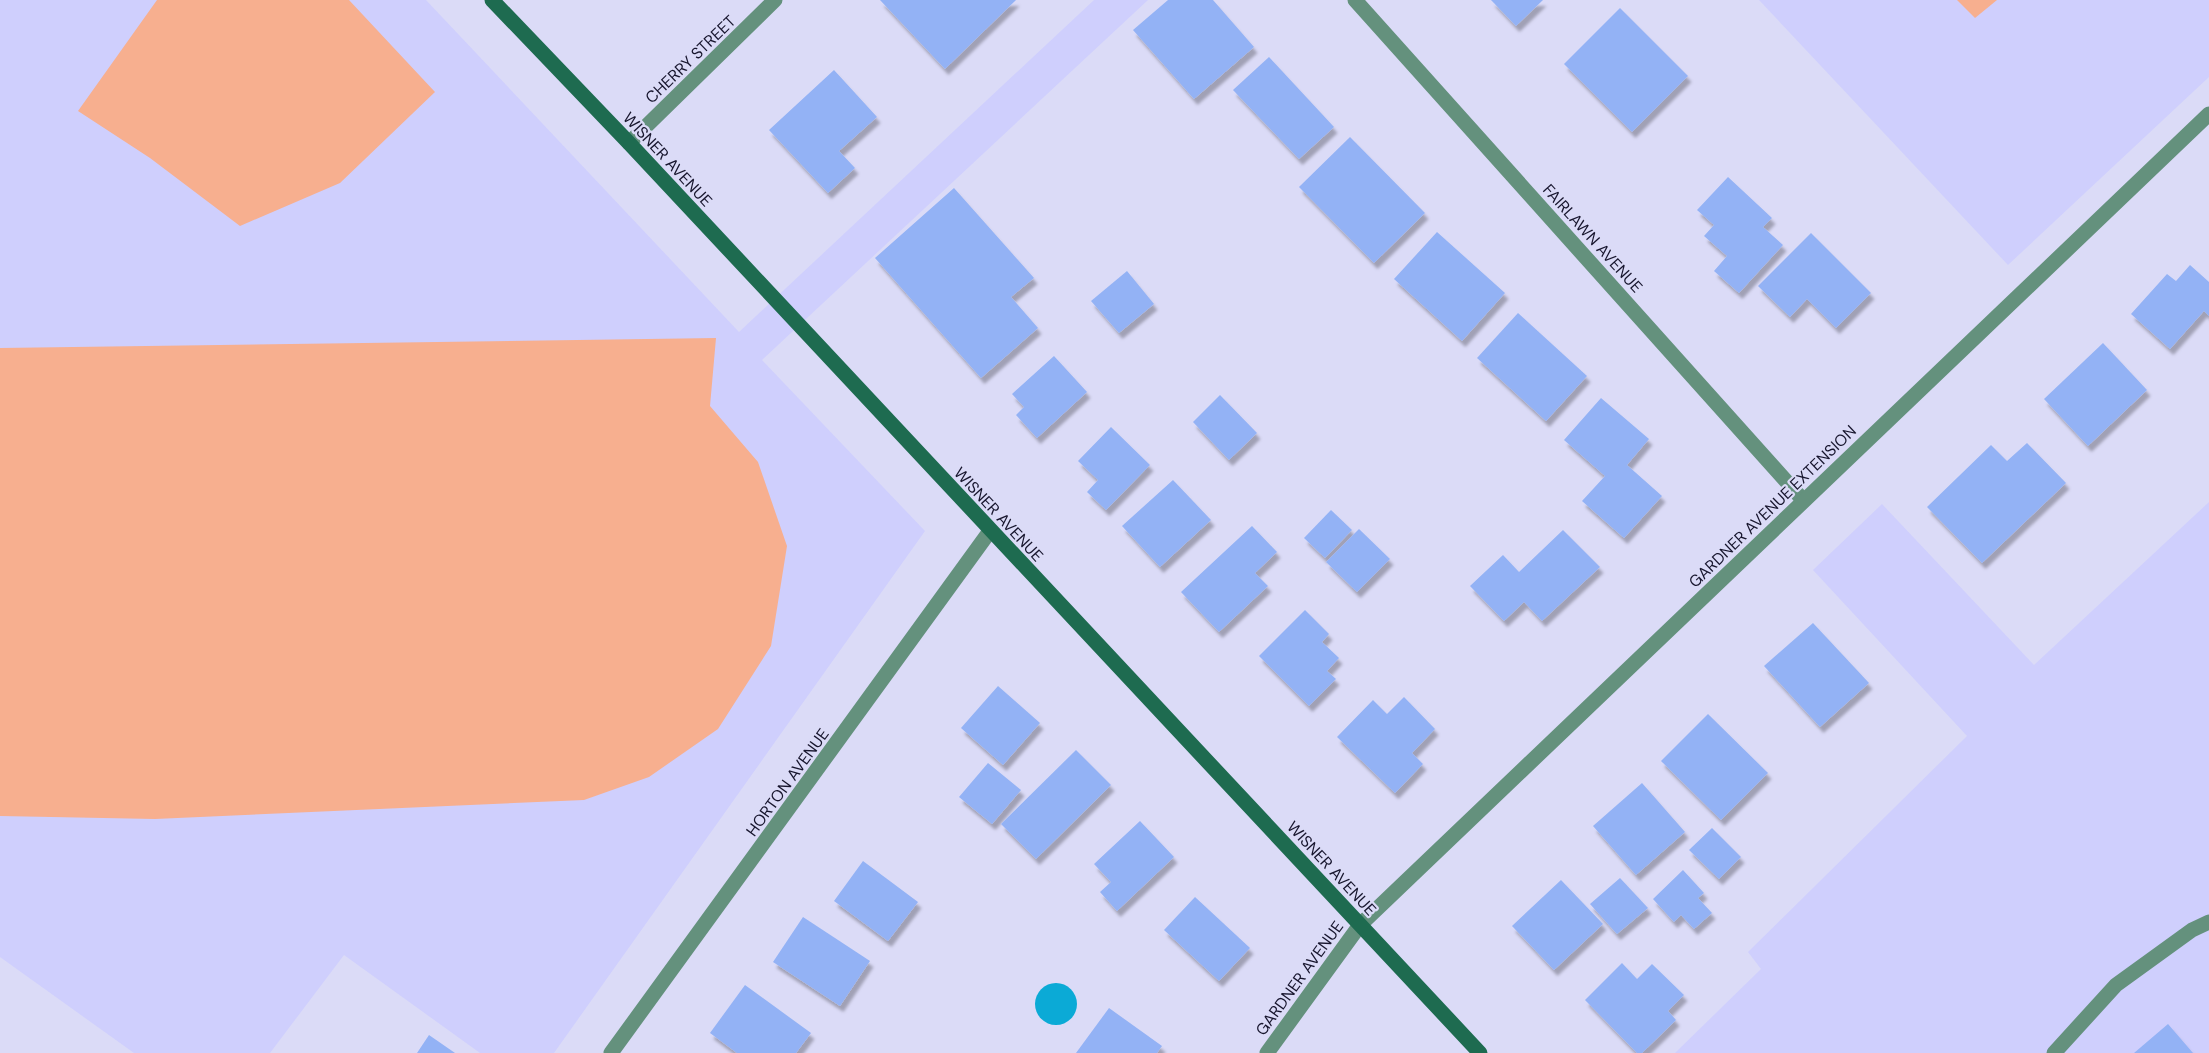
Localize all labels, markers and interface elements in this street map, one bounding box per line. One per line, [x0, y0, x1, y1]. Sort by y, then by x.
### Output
street label: CHERRY STREET [641, 11, 740, 108]
street label: WISNER AVENUE [618, 108, 717, 211]
street label: FAIRLAWN AVENUE [1538, 179, 1647, 297]
street label: GARDNER AVENUE EXTENSION [1684, 421, 1861, 592]
street label: WISNER AVENUE [949, 463, 1048, 566]
street label: HORTON AVENUE [741, 724, 834, 840]
street label: WISNER AVENUE [1282, 817, 1381, 920]
street label: GARDNER AVENUE [1251, 917, 1348, 1040]

